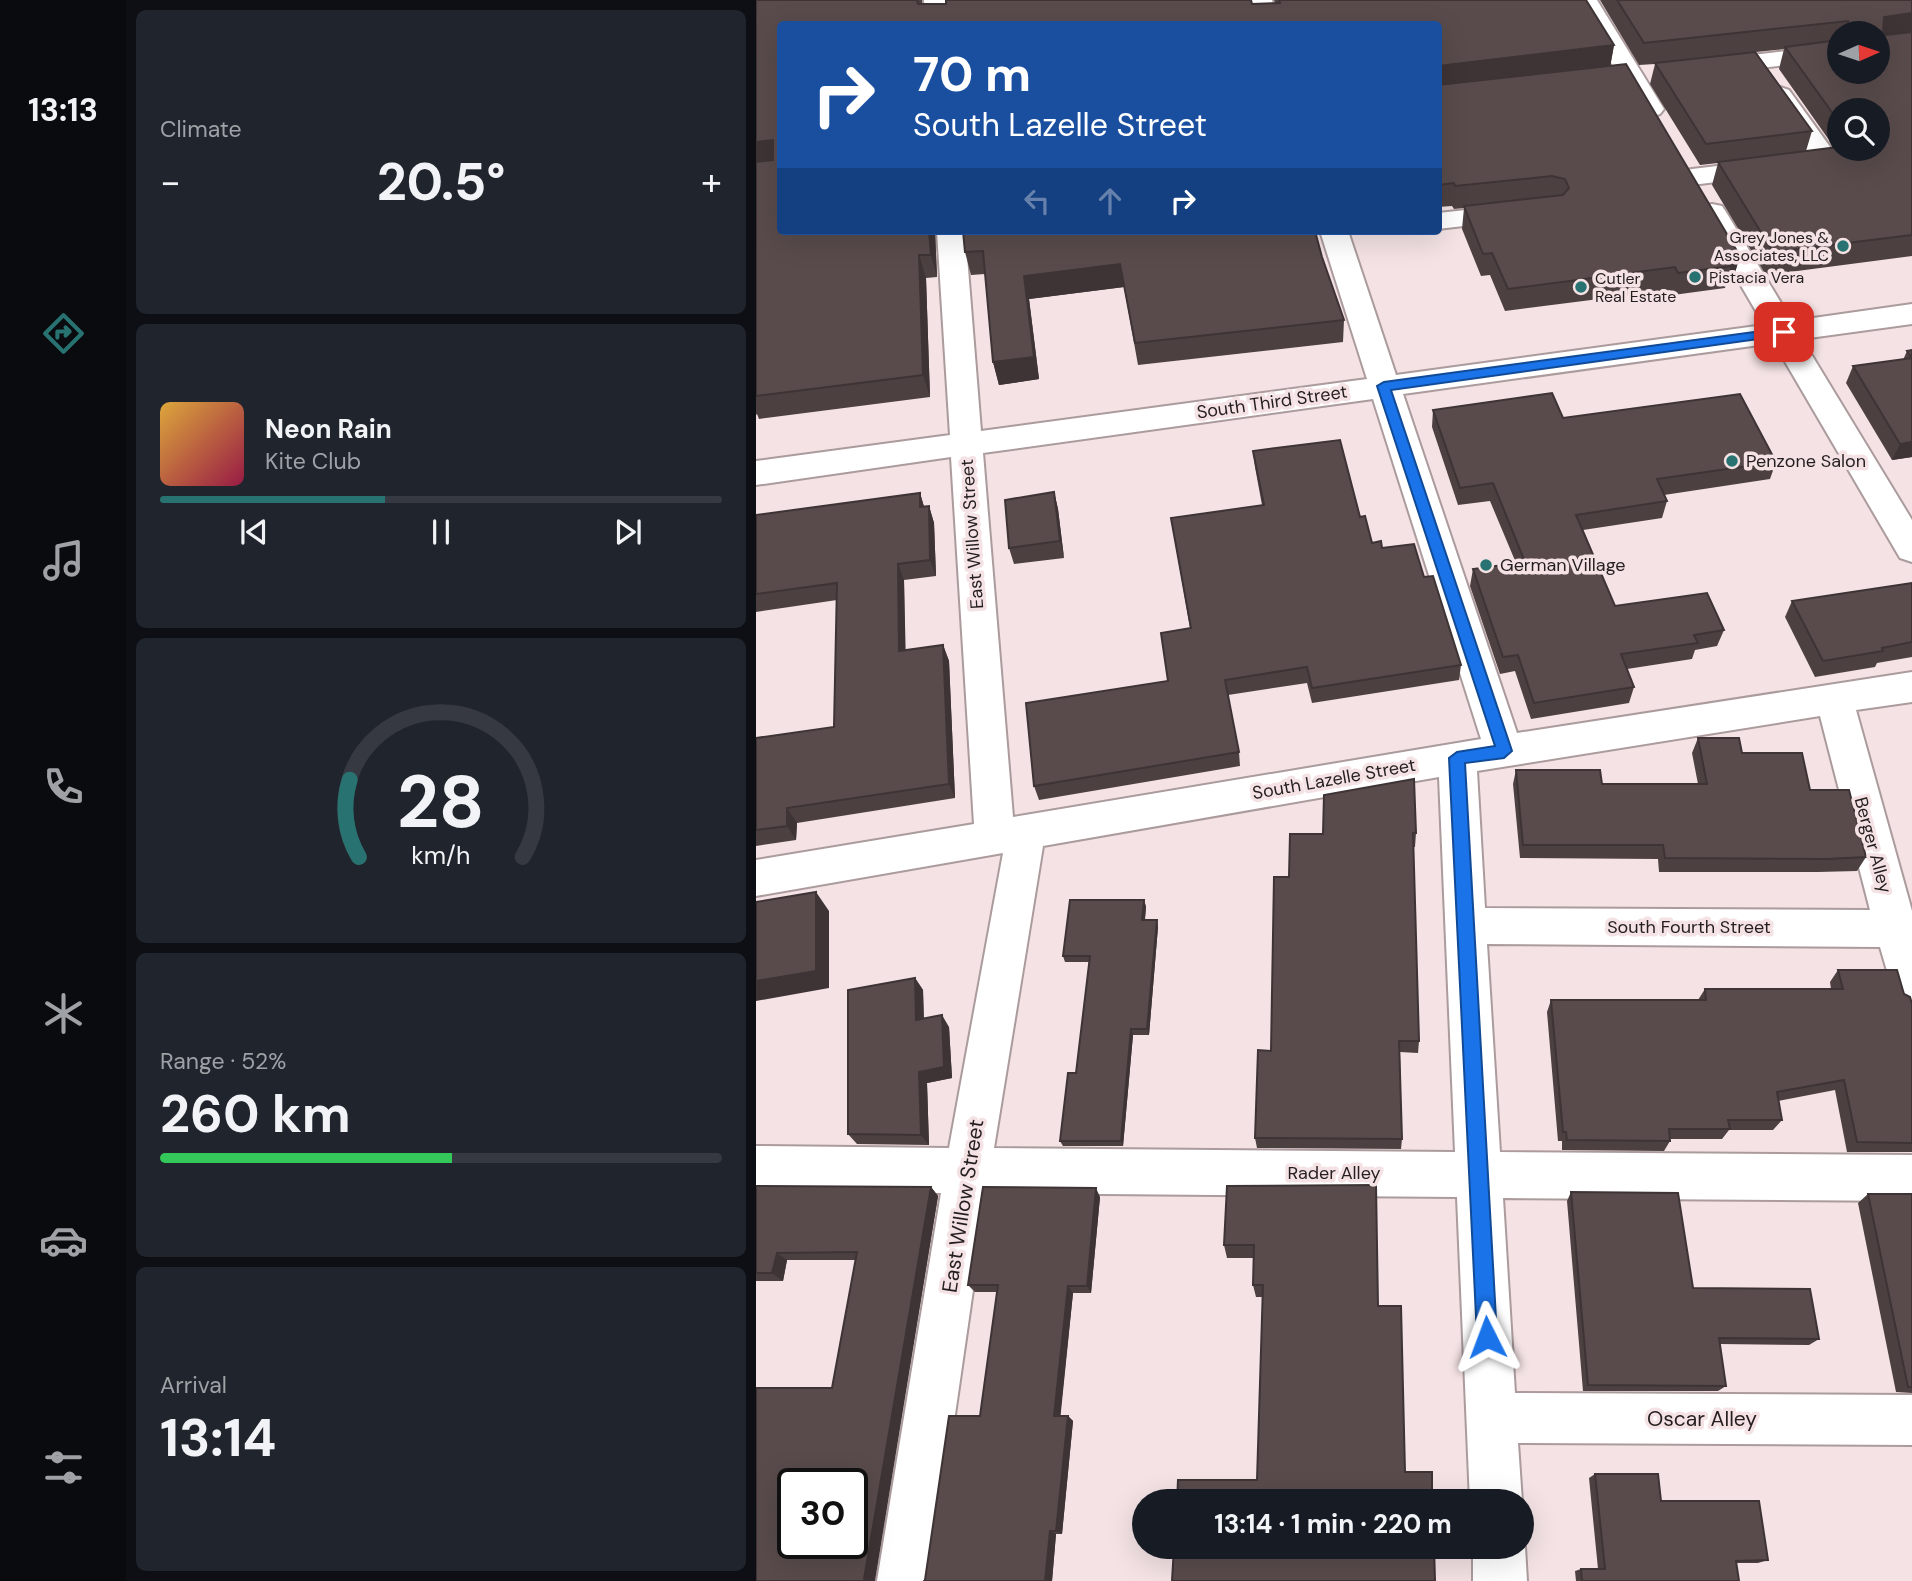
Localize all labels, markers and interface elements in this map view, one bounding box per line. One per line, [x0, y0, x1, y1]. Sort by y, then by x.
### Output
north arrow [1827, 21, 1890, 84]
map controls [1827, 21, 1890, 161]
text: 70 m [913, 42, 1031, 106]
icon: right [798, 49, 889, 140]
text: 13:13 [28, 89, 98, 131]
button: search [1827, 98, 1890, 161]
text: South Lazelle Street [913, 104, 1207, 146]
text: Climate [160, 114, 242, 144]
text: 20.5° [377, 148, 505, 216]
text: − [160, 157, 181, 207]
text: + [701, 157, 722, 207]
icon: left [1018, 182, 1056, 220]
icon: ahead [1091, 182, 1129, 220]
icon: right [1164, 182, 1202, 220]
place label: Grey Jones & Associates, LLC [1714, 227, 1829, 266]
marker: Grey Jones & Associates, LLC [1835, 238, 1851, 254]
place label: Pistacia Vera [1709, 267, 1804, 288]
place label: Cutler Real Estate [1595, 268, 1676, 307]
marker: Pistacia Vera [1687, 269, 1703, 285]
marker: Cutler Real Estate [1573, 279, 1589, 295]
pin [1754, 302, 1814, 362]
icon: directions [39, 309, 88, 358]
icon: arrive [1765, 313, 1803, 351]
street label: South Third Street [1195, 380, 1349, 424]
text: Neon Rain [265, 412, 392, 446]
text: Kite Club [265, 446, 361, 476]
place label: Penzone Salon [1746, 449, 1866, 473]
marker: Penzone Salon [1724, 453, 1740, 469]
street label: East Willow Street [955, 458, 989, 610]
icon: previous [235, 513, 273, 551]
icon: pause [422, 513, 460, 551]
icon: next [609, 513, 647, 551]
icon: music [39, 536, 88, 585]
place label: German Village [1500, 553, 1626, 577]
marker: German Village [1478, 557, 1494, 573]
street label: South Lazelle Street [1250, 753, 1418, 805]
text: 28 [397, 755, 485, 850]
icon: phone [39, 762, 88, 811]
street label: Berger Alley [1849, 794, 1897, 896]
text: km/h [411, 838, 471, 871]
street label: South Fourth Street [1607, 915, 1771, 939]
icon: climate [39, 989, 88, 1038]
text: Range · 52% [160, 1046, 286, 1076]
text: 260 km [160, 1080, 351, 1148]
street label: East Willow Street [935, 1117, 991, 1295]
street label: Rader Alley [1287, 1161, 1381, 1185]
icon: car [39, 1216, 88, 1265]
position arrow [1450, 1300, 1524, 1374]
text: Arrival [160, 1370, 227, 1400]
text: 13:14 [160, 1404, 276, 1472]
street label: Oscar Alley [1647, 1405, 1757, 1433]
icon: filters [39, 1443, 88, 1492]
speed limit sign: 30 [777, 1468, 868, 1559]
text: 13:14 · 1 min · 220 m [1214, 1507, 1452, 1541]

